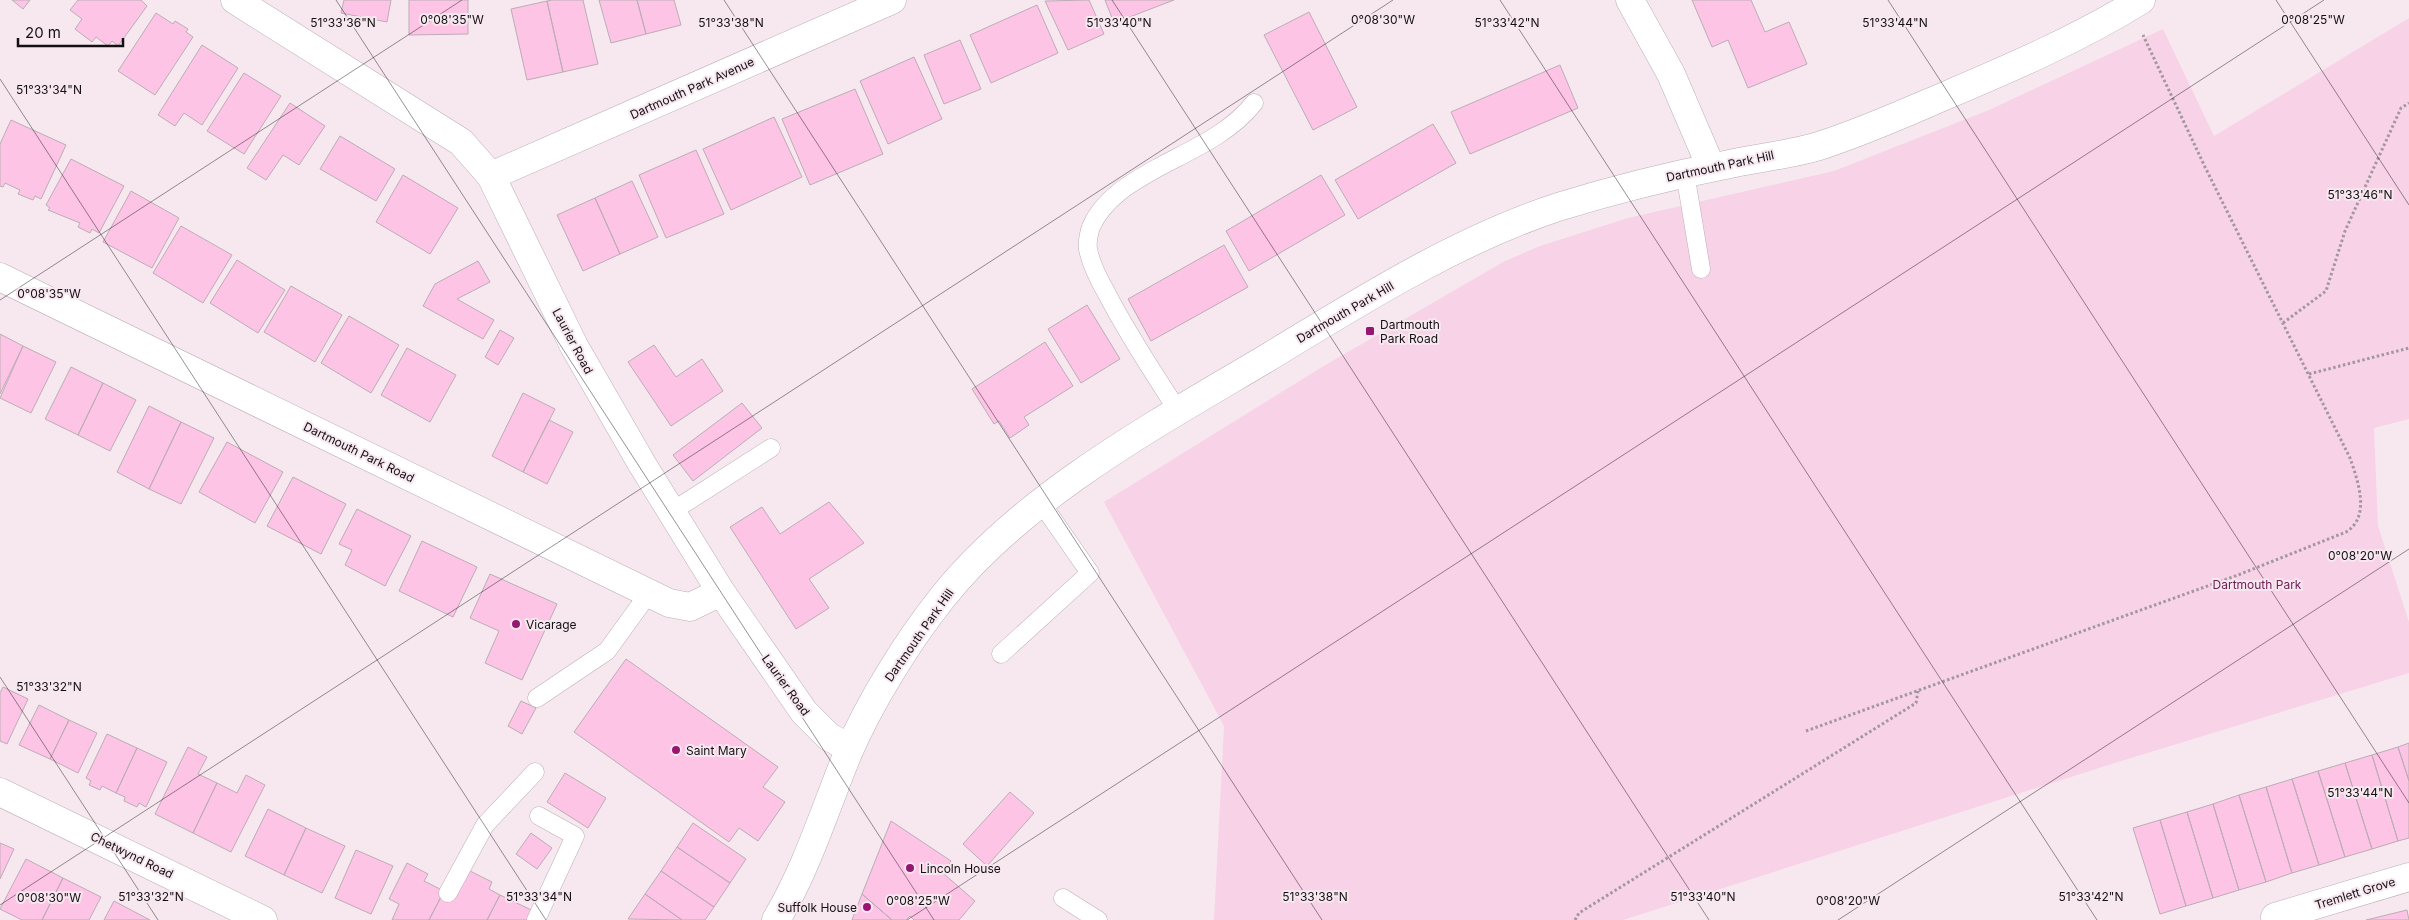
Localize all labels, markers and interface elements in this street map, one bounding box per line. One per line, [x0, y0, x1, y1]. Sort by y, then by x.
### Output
text: 0°08'35"W [420, 12, 484, 27]
text: 0°08'30"W [1351, 12, 1415, 27]
text: 0°08'25"W [2281, 12, 2345, 27]
scale bar [18, 15, 122, 47]
text: 51°33'36"N [310, 15, 376, 30]
text: 51°33'38"N [698, 15, 764, 30]
text: 51°33'40"N [1086, 15, 1152, 30]
text: 51°33'42"N [1474, 15, 1540, 30]
text: 51°33'44"N [1862, 15, 1928, 30]
text: 20 m [25, 23, 61, 42]
street label: Dartmouth Park Avenue [628, 54, 756, 122]
text: 51°33'34"N [16, 82, 82, 97]
street label: Dartmouth Park Hill [1665, 147, 1775, 185]
text: 51°33'46"N [2327, 187, 2393, 202]
street label: Dartmouth Park Hill [1294, 278, 1396, 346]
text: 0°08'35"W [17, 286, 81, 301]
street label: Laurier Road [549, 306, 597, 376]
place label: Dartmouth Park Road [1380, 317, 1440, 346]
marker: Dartmouth Park Road [1364, 325, 1376, 337]
street label: Dartmouth Park Road [301, 419, 417, 485]
text: 0°08'20"W [2328, 548, 2392, 563]
park label: Dartmouth Park [2213, 577, 2302, 592]
street label: Dartmouth Park Hill [881, 586, 957, 684]
place label: Vicarage [526, 617, 577, 632]
marker: Vicarage [510, 618, 522, 630]
street label: Laurier Road [759, 651, 813, 719]
text: 51°33'32"N [16, 679, 82, 694]
place label: Saint Mary [686, 743, 747, 758]
marker: Saint Mary [670, 744, 682, 756]
text: 51°33'44"N [2327, 785, 2393, 800]
street label: Chetwynd Road [88, 828, 176, 882]
place label: Lincoln House [920, 861, 1001, 876]
marker: Lincoln House [904, 862, 916, 874]
street label: Tremlett Grove [2313, 874, 2397, 912]
text: 51°33'32"N [118, 889, 184, 904]
text: 51°33'34"N [506, 889, 572, 904]
text: 51°33'38"N [1282, 889, 1348, 904]
text: 51°33'40"N [1670, 889, 1736, 904]
text: 51°33'42"N [2058, 889, 2124, 904]
text: 0°08'30"W [17, 890, 81, 905]
text: 0°08'25"W [886, 893, 950, 908]
text: 0°08'20"W [1816, 893, 1880, 908]
place label: Suffolk House [778, 900, 857, 915]
marker: Suffolk House [861, 901, 873, 913]

